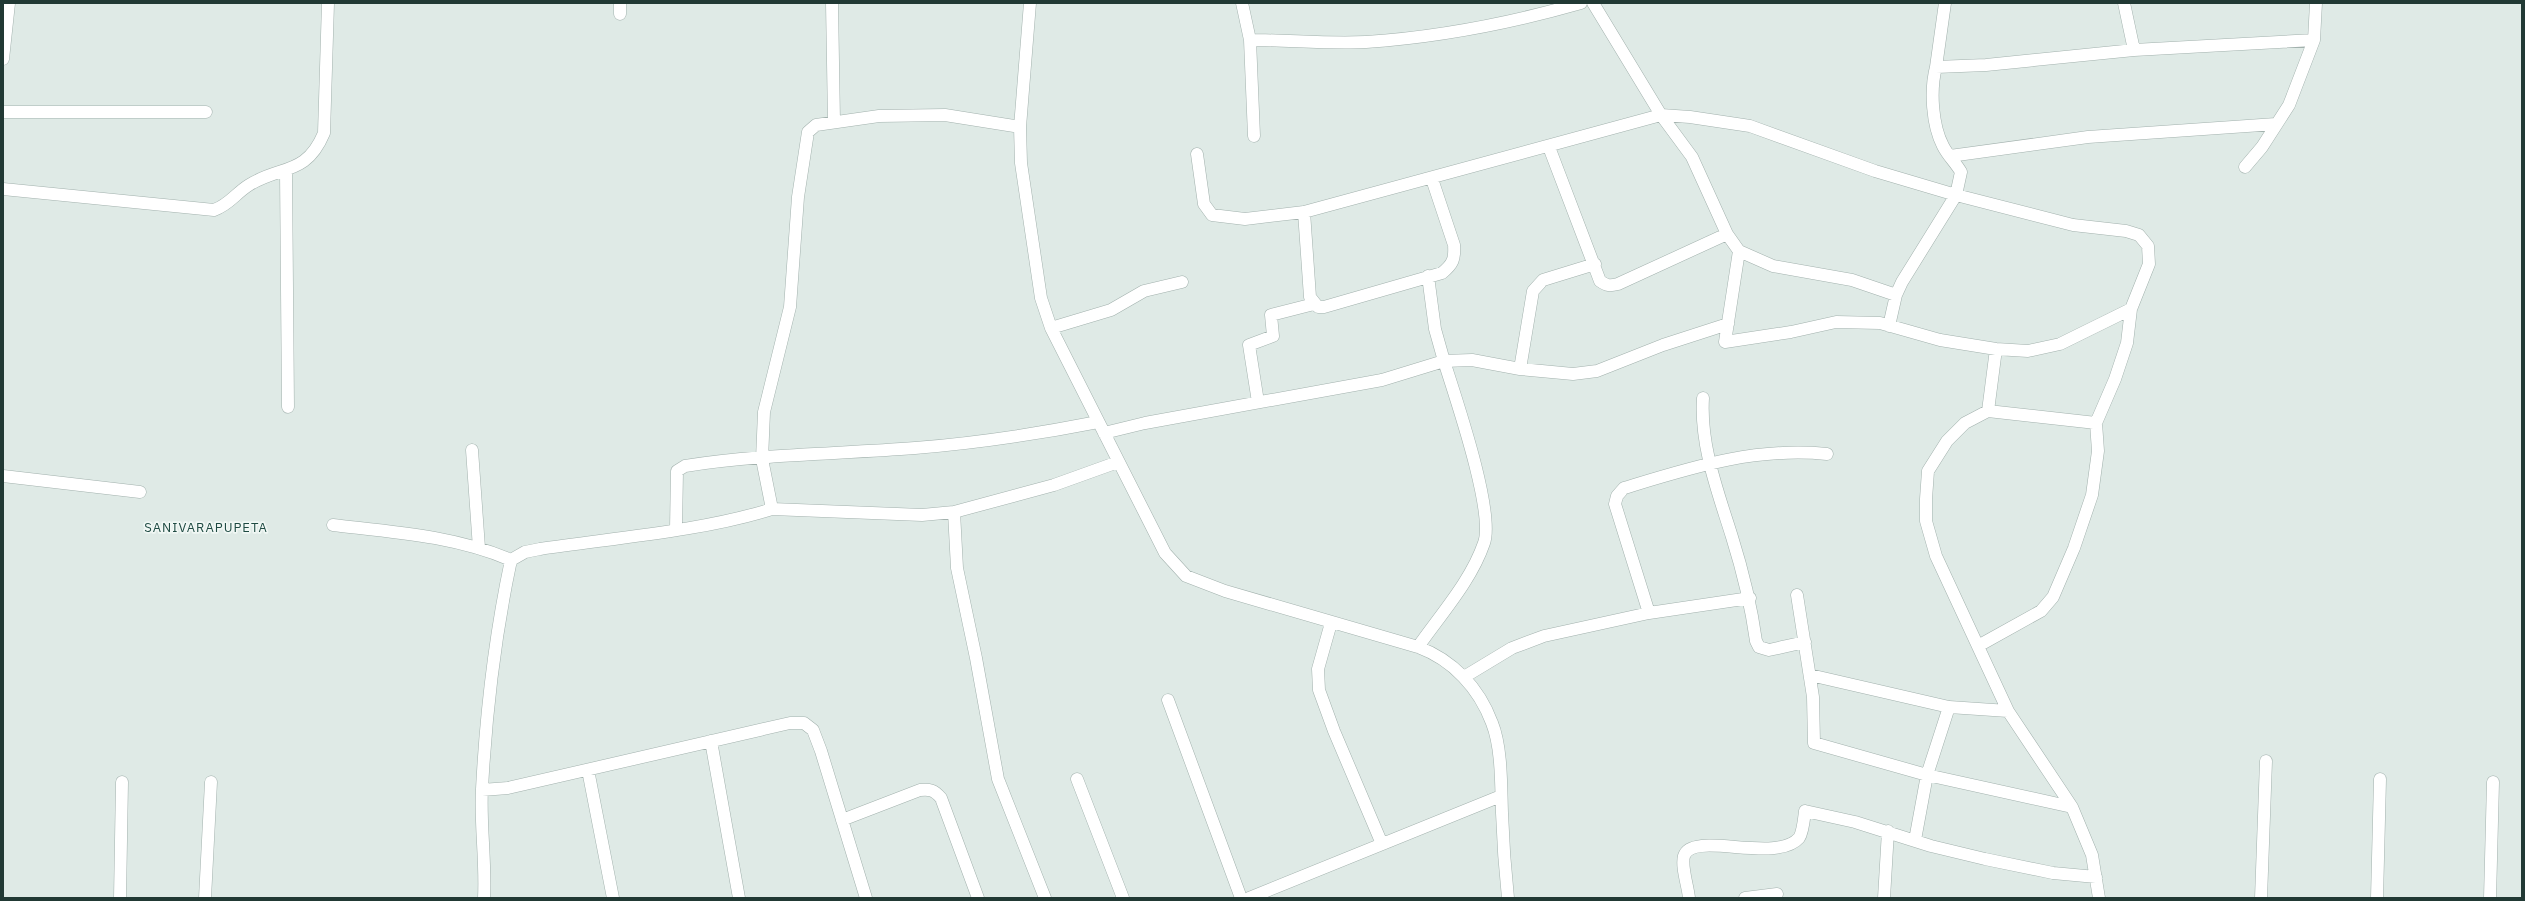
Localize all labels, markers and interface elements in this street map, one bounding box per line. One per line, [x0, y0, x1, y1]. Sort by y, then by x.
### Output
district label: SANIVARAPUPETA [144, 519, 268, 536]

